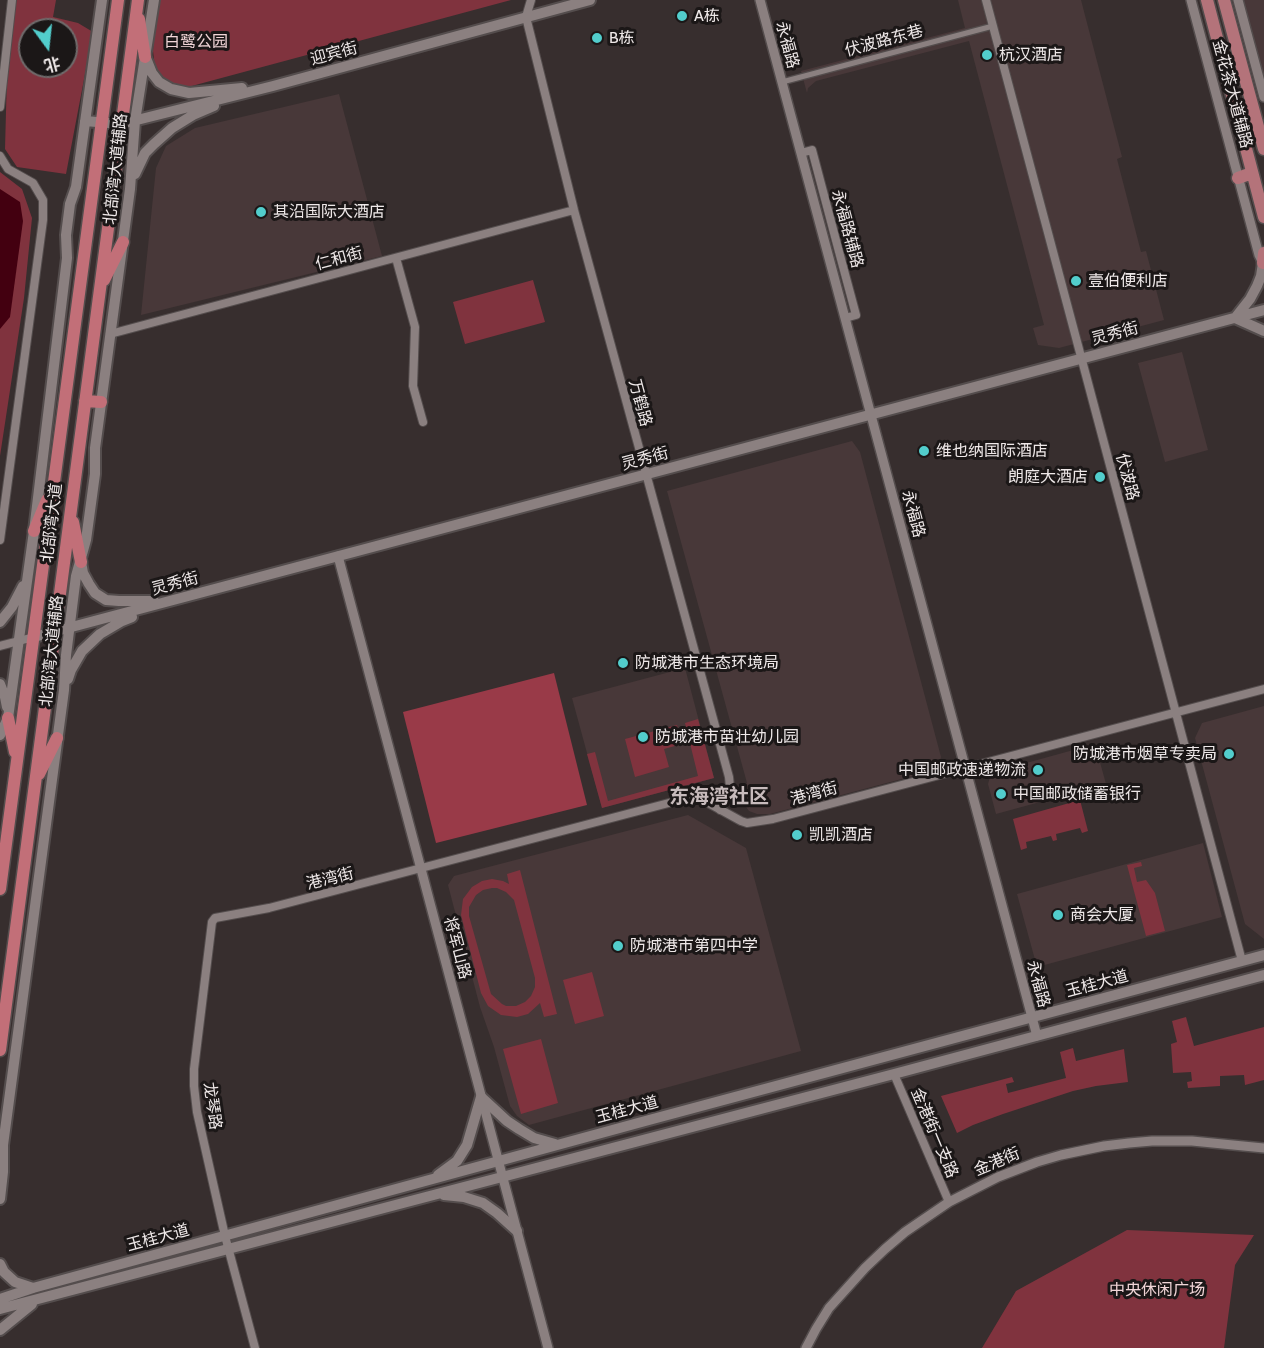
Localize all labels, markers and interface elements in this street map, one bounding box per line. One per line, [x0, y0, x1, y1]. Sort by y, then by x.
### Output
place label: A栋 [694, 6, 720, 26]
marker: A栋 [675, 9, 689, 23]
north arrow [18, 18, 78, 78]
street label: 永福路 [772, 19, 802, 71]
street label: 伏波路东巷 [843, 21, 925, 61]
place label: B栋 [609, 28, 635, 48]
marker: B栋 [590, 31, 604, 45]
park label: 白鹭公园 [164, 32, 228, 52]
street label: 金花茶大道辅路 [1208, 37, 1256, 151]
street label: 迎宾街 [308, 39, 360, 69]
place label: 杭汉酒店 [999, 45, 1063, 65]
marker: 杭汉酒店 [980, 48, 994, 62]
text: 北 [42, 53, 62, 75]
street label: 北部湾大道辅路 [101, 112, 131, 226]
street label: 永福路辅路 [827, 188, 867, 270]
place label: 其沿国际大酒店 [273, 202, 385, 222]
marker: 其沿国际大酒店 [254, 205, 268, 219]
street label: 仁和街 [313, 244, 365, 274]
place label: 壹伯便利店 [1088, 271, 1168, 291]
marker: 壹伯便利店 [1069, 274, 1083, 288]
street label: 灵秀街 [1089, 319, 1141, 349]
street label: 万鹤路 [625, 377, 655, 429]
place label: 维也纳国际酒店 [936, 441, 1048, 461]
street label: 灵秀街 [619, 444, 671, 474]
marker: 维也纳国际酒店 [917, 444, 931, 458]
street label: 伏波路 [1112, 451, 1142, 503]
place label: 朗庭大酒店 [1008, 467, 1088, 487]
marker: 朗庭大酒店 [1093, 470, 1107, 484]
street label: 北部湾大道 [38, 482, 66, 564]
street label: 永福路 [898, 488, 928, 540]
street label: 灵秀街 [149, 569, 201, 599]
street label: 北部湾大道辅路 [37, 594, 67, 708]
place label: 防城港市生态环境局 [635, 653, 779, 673]
marker: 防城港市生态环境局 [616, 656, 630, 670]
place label: 防城港市苗壮幼儿园 [655, 727, 799, 747]
marker: 防城港市苗壮幼儿园 [636, 730, 650, 744]
place label: 防城港市烟草专卖局 [1073, 744, 1217, 764]
marker: 防城港市烟草专卖局 [1222, 747, 1236, 761]
place label: 中国邮政速递物流 [898, 760, 1026, 780]
marker: 中国邮政速递物流 [1031, 763, 1045, 777]
street label: 港湾街 [788, 779, 840, 809]
place label: 中国邮政储蓄银行 [1013, 784, 1141, 804]
district label: 东海湾社区 [669, 785, 769, 809]
marker: 中国邮政储蓄银行 [994, 787, 1008, 801]
place label: 凯凯酒店 [809, 825, 873, 845]
marker: 凯凯酒店 [790, 828, 804, 842]
street label: 港湾街 [304, 864, 356, 894]
place label: 商会大厦 [1070, 905, 1134, 925]
marker: 商会大厦 [1051, 908, 1065, 922]
street label: 将军山路 [439, 915, 475, 981]
place label: 防城港市第四中学 [630, 936, 758, 956]
marker: 防城港市第四中学 [611, 939, 625, 953]
street label: 永福路 [1023, 958, 1053, 1010]
street label: 玉桂大道 [1064, 966, 1130, 1002]
street label: 龙琴路 [199, 1081, 225, 1131]
street label: 金港街一支路 [906, 1085, 962, 1181]
street label: 玉桂大道 [594, 1092, 660, 1128]
street label: 金港街 [971, 1144, 1023, 1180]
street label: 玉桂大道 [125, 1220, 191, 1256]
park label: 中央休闲广场 [1109, 1280, 1205, 1300]

